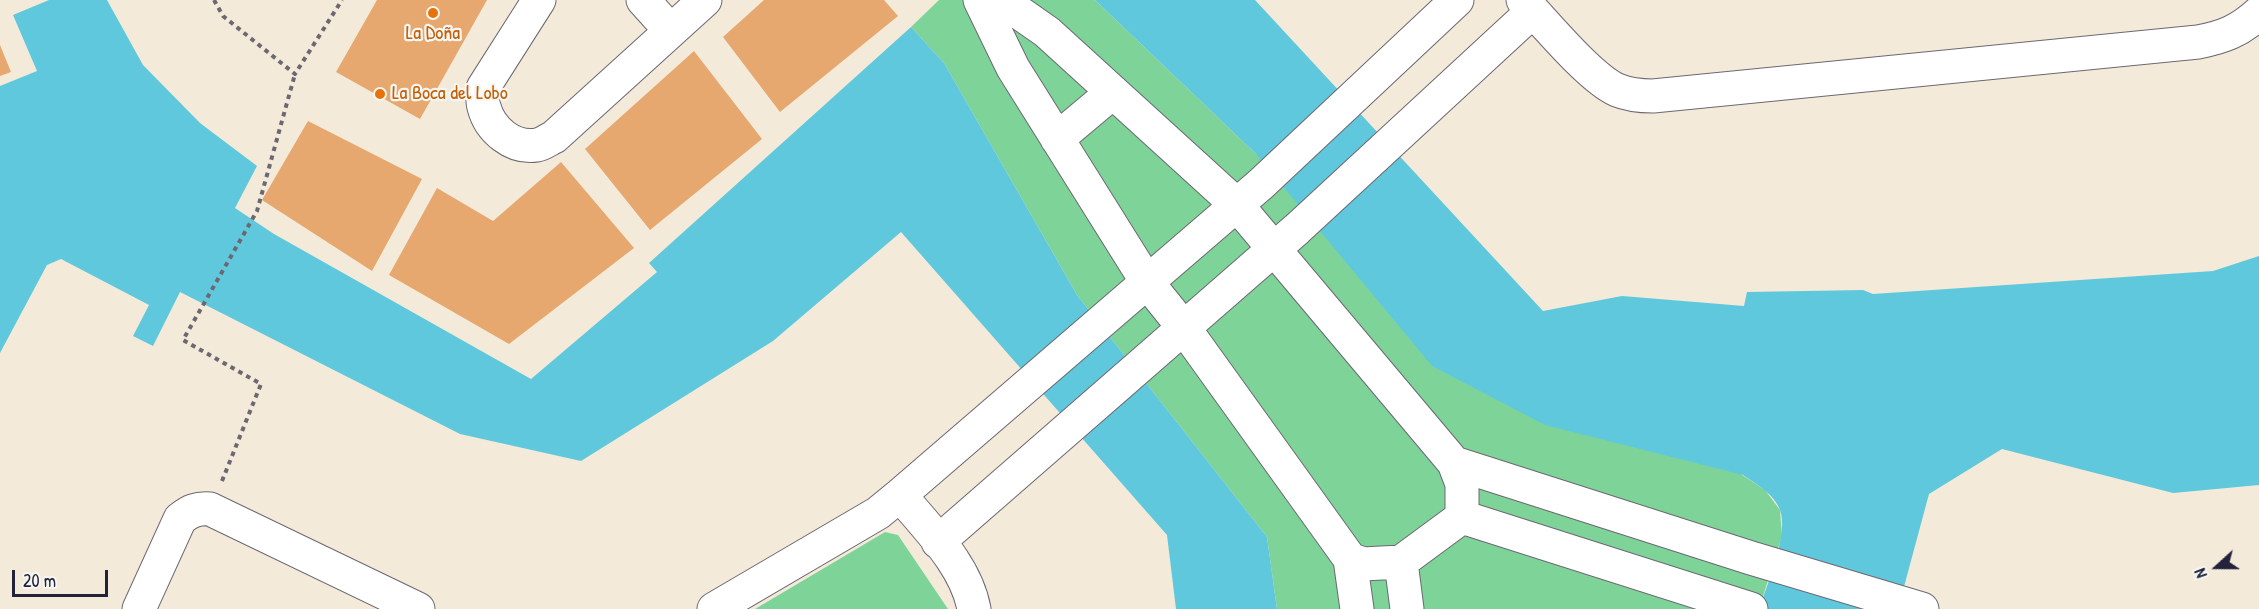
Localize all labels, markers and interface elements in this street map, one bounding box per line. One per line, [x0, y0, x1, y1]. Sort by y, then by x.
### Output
marker: La Doña [426, 6, 440, 20]
place label: La Doña [406, 22, 460, 46]
place label: La Boca del Lobo [392, 82, 508, 106]
marker: La Boca del Lobo [373, 87, 387, 101]
north arrow [2187, 537, 2247, 597]
scale bar [15, 558, 111, 596]
text: N [2188, 566, 2212, 581]
text: 20 m [23, 568, 56, 593]

